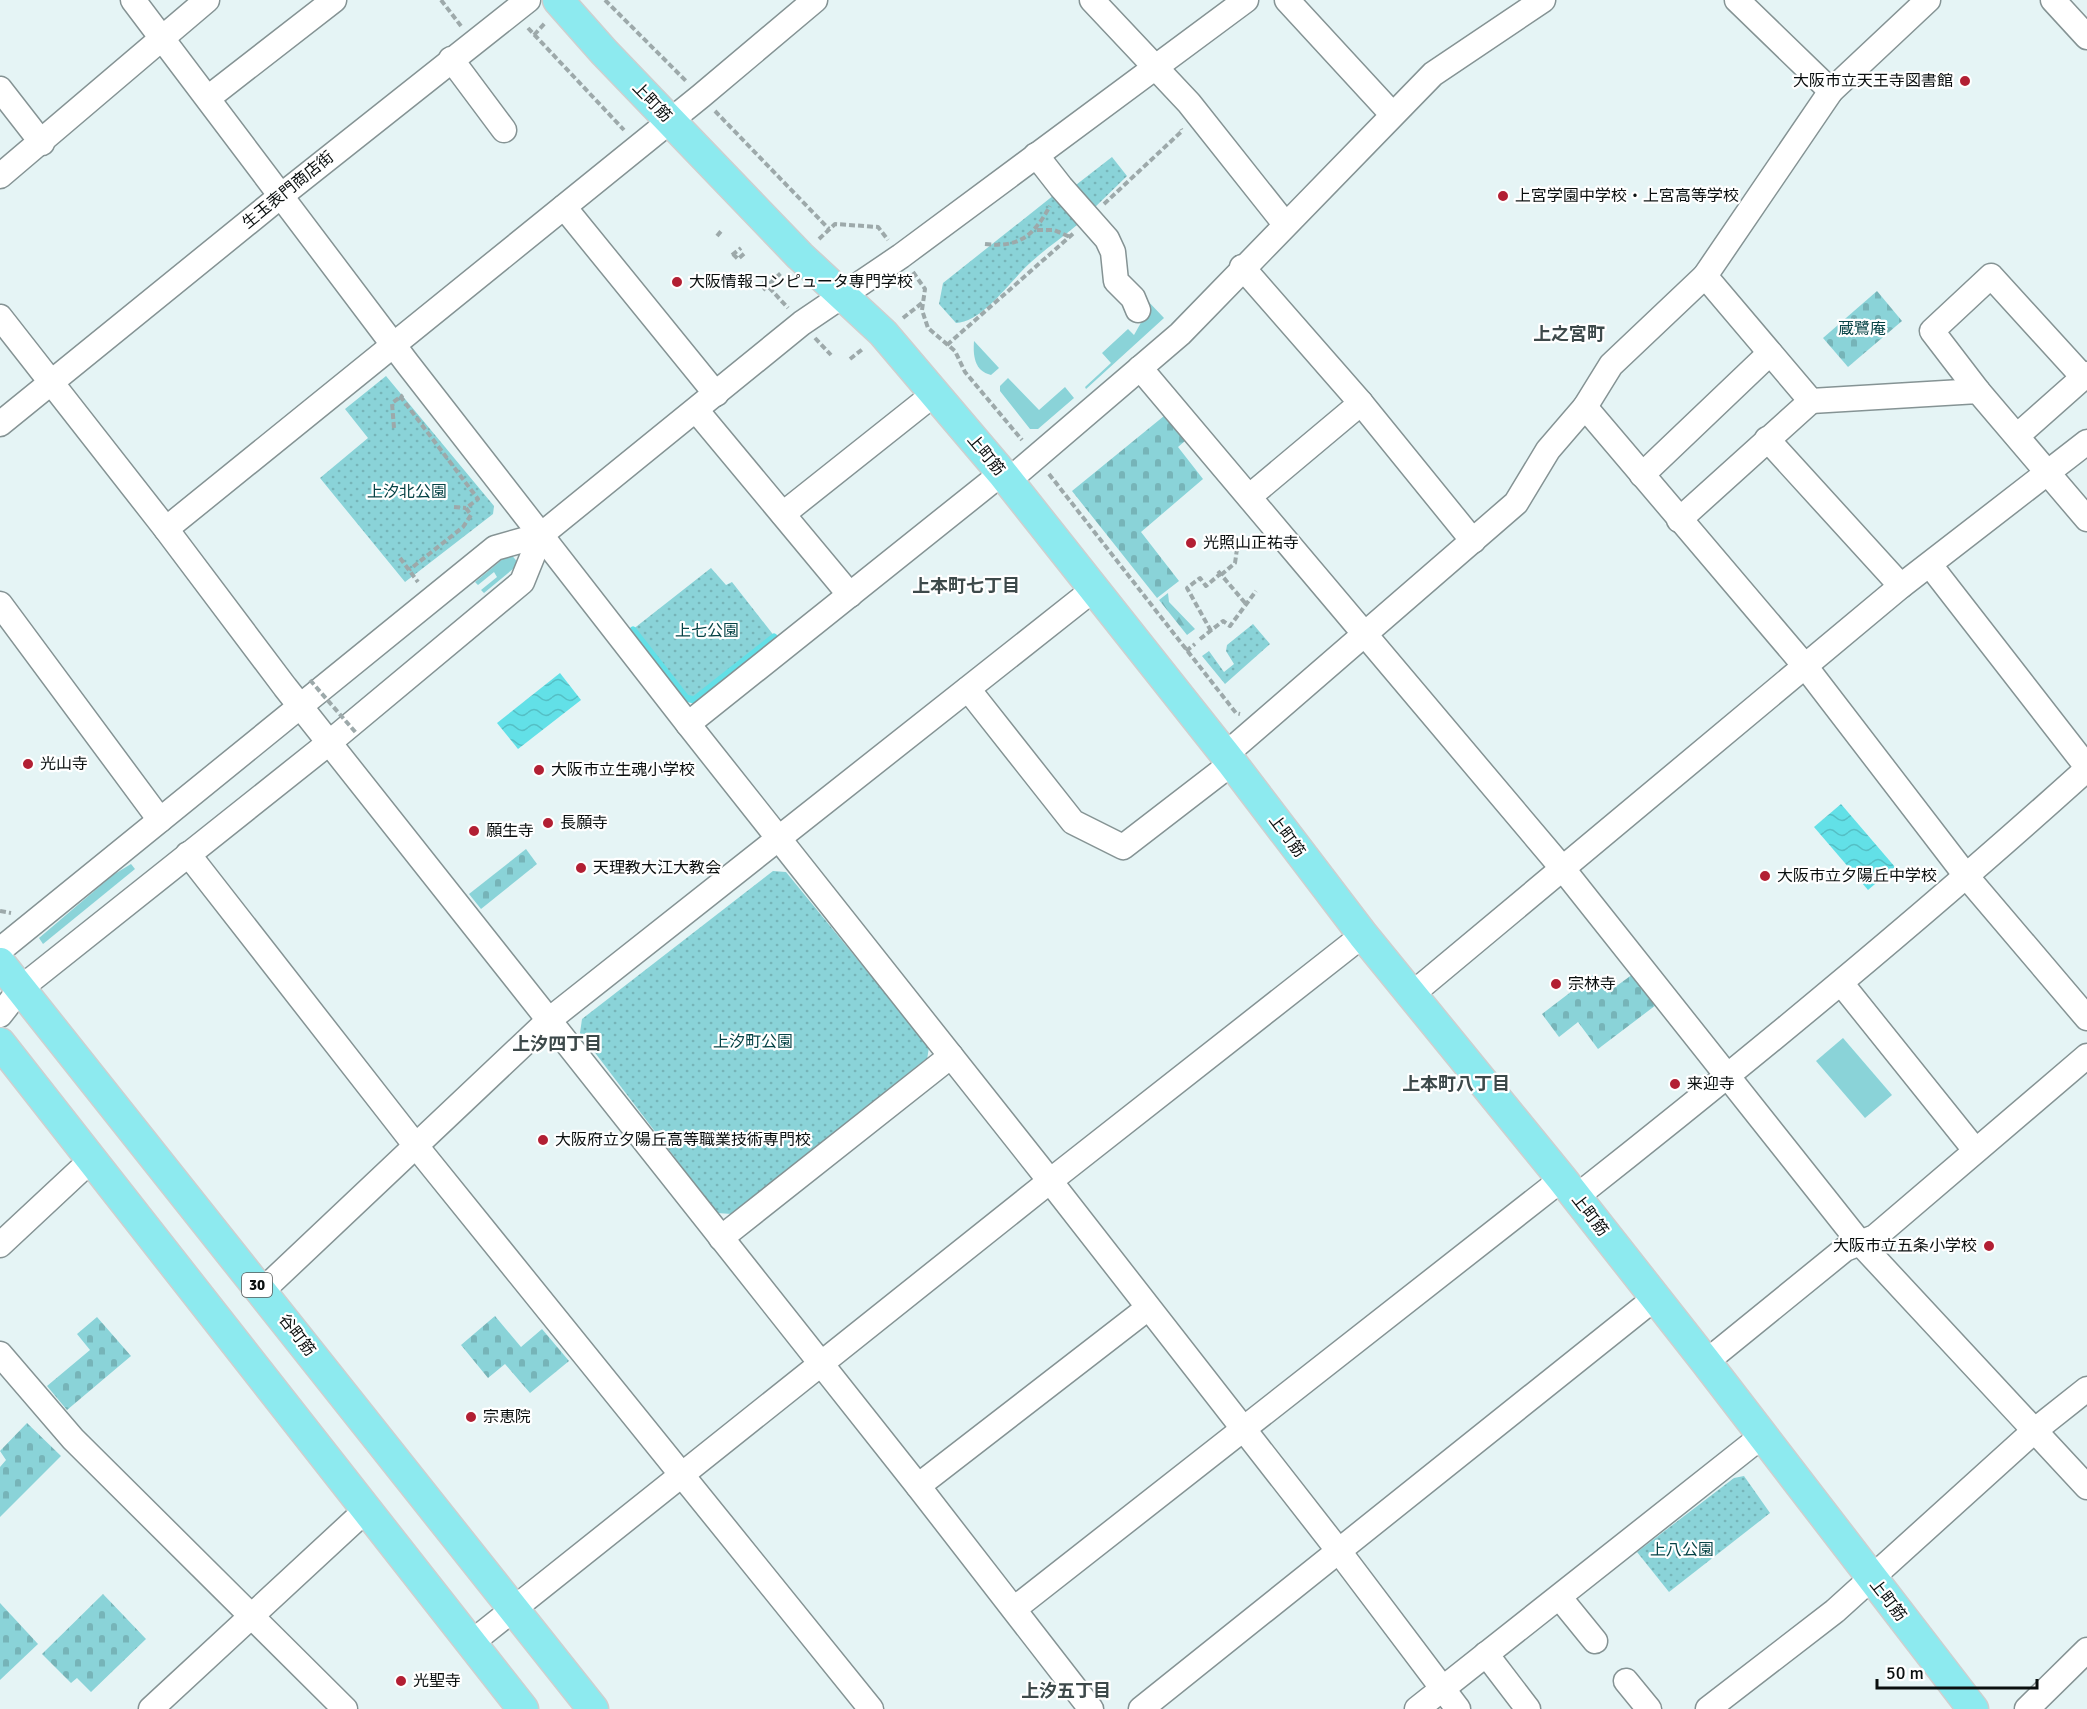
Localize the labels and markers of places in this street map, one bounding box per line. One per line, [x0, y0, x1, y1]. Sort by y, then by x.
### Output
place label: 大阪市立天王寺図書館 [1793, 71, 1953, 91]
marker: 大阪市立天王寺図書館 [1958, 74, 1972, 88]
place label: 上宮学園中学校・上宮高等学校 [1515, 186, 1739, 206]
marker: 上宮学園中学校・上宮高等学校 [1496, 189, 1510, 203]
place label: 大阪情報コンピュータ専門学校 [689, 272, 913, 292]
marker: 大阪情報コンピュータ専門学校 [670, 275, 684, 289]
place label: 光照山正祐寺 [1203, 533, 1299, 553]
marker: 光照山正祐寺 [1184, 536, 1198, 550]
place label: 光山寺 [40, 754, 88, 774]
marker: 光山寺 [21, 757, 35, 771]
place label: 大阪市立生魂小学校 [551, 760, 695, 780]
marker: 大阪市立生魂小学校 [532, 763, 546, 777]
place label: 長願寺 [560, 813, 608, 833]
marker: 長願寺 [541, 816, 555, 830]
place label: 願生寺 [486, 821, 534, 841]
marker: 願生寺 [467, 824, 481, 838]
place label: 天理教大江大教会 [593, 858, 721, 878]
marker: 天理教大江大教会 [574, 861, 588, 875]
place label: 大阪市立夕陽丘中学校 [1777, 866, 1937, 886]
marker: 大阪市立夕陽丘中学校 [1758, 869, 1772, 883]
place label: 宗林寺 [1568, 974, 1616, 994]
marker: 宗林寺 [1549, 977, 1563, 991]
place label: 来迎寺 [1687, 1074, 1735, 1094]
marker: 来迎寺 [1668, 1077, 1682, 1091]
place label: 大阪府立夕陽丘高等職業技術専門校 [555, 1130, 811, 1150]
marker: 大阪府立夕陽丘高等職業技術専門校 [536, 1133, 550, 1147]
place label: 大阪市立五条小学校 [1833, 1236, 1977, 1256]
marker: 大阪市立五条小学校 [1982, 1239, 1996, 1253]
place label: 宗恵院 [483, 1407, 531, 1427]
marker: 宗恵院 [464, 1410, 478, 1424]
place label: 光聖寺 [413, 1671, 461, 1691]
marker: 光聖寺 [394, 1674, 408, 1688]

